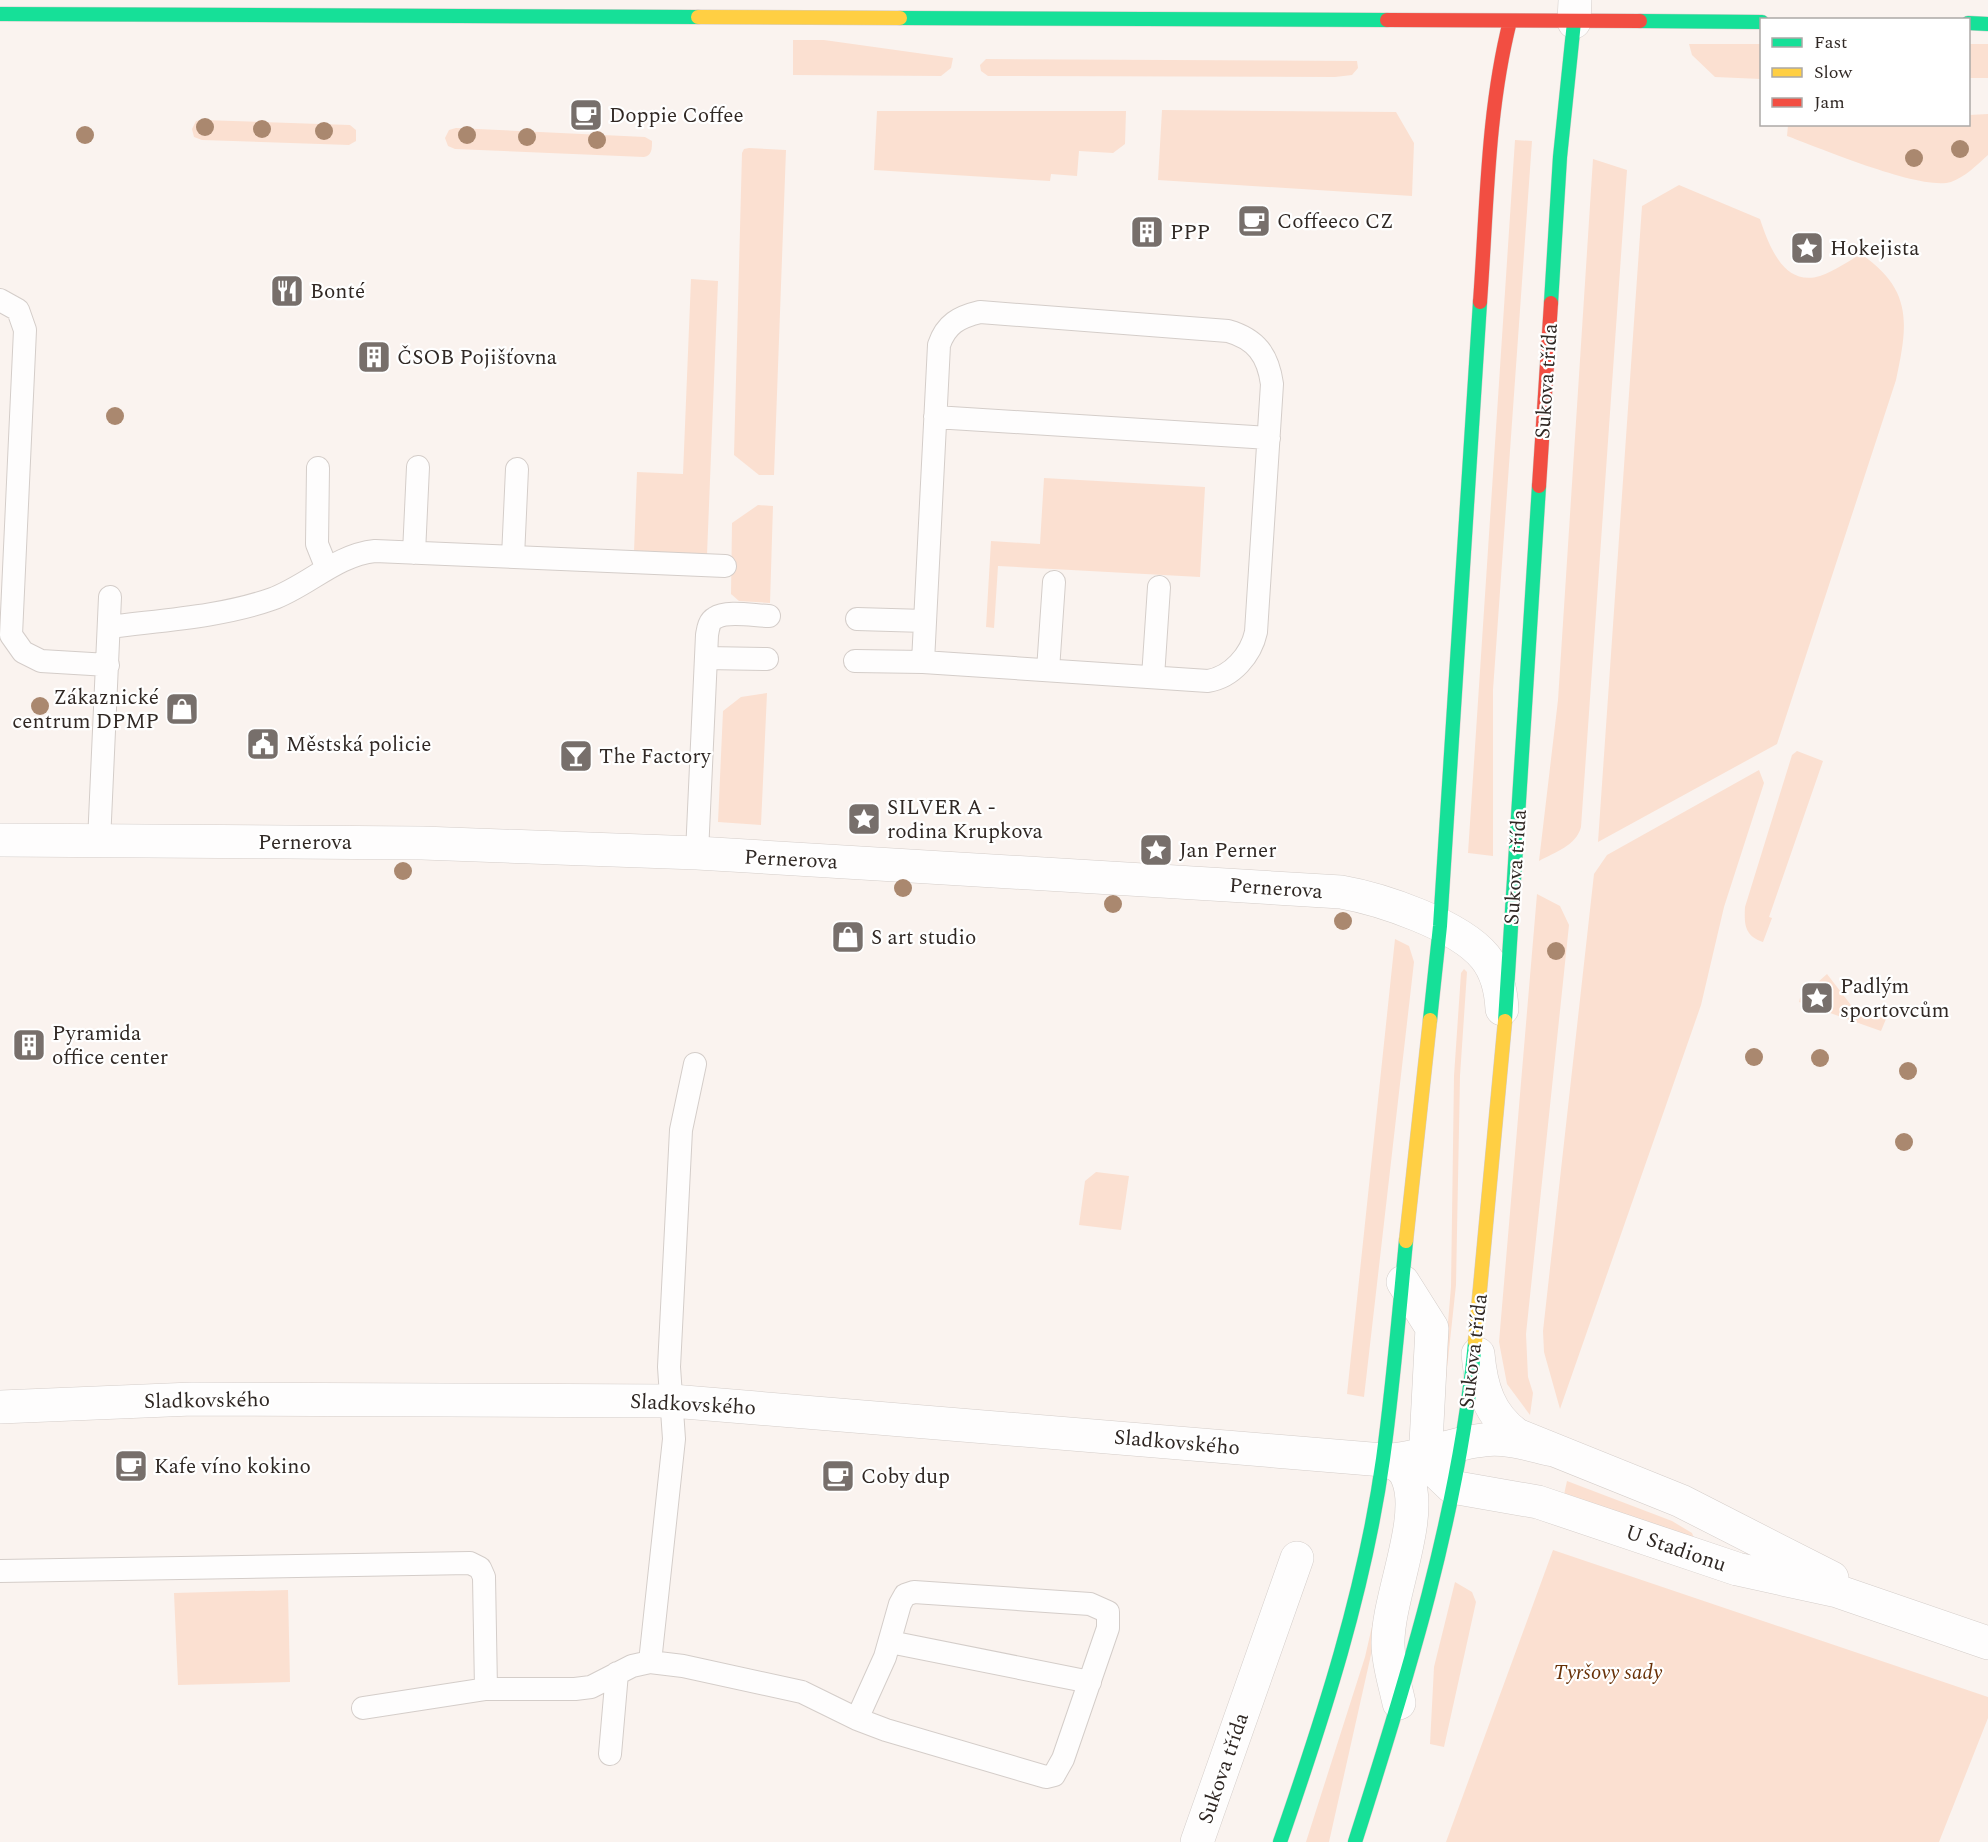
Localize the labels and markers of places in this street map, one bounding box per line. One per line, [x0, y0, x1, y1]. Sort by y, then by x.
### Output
cafe icon: Doppie Coffee [568, 97, 604, 133]
place label: Doppie Coffee [609, 100, 744, 132]
cafe icon: Coffeeco CZ [1236, 203, 1272, 239]
place label: Coffeeco CZ [1277, 206, 1394, 238]
building icon: PPP [1129, 214, 1165, 250]
place label: PPP [1170, 217, 1210, 249]
place icon: Hokejista [1789, 230, 1825, 266]
place label: Hokejista [1830, 233, 1920, 265]
restaurant icon: Bonté [269, 273, 305, 309]
place label: Bonté [310, 276, 365, 308]
building icon: ČSOB Pojišťovna [356, 339, 392, 375]
place label: ČSOB Pojišťovna [397, 342, 558, 374]
place label: Zákaznické centrum DPMP [12, 682, 159, 738]
shop icon: Zákaznické centrum DPMP [164, 691, 200, 727]
public building icon: Městská policie [245, 726, 281, 762]
place label: Městská policie [286, 729, 432, 761]
bar icon: The Factory [558, 738, 594, 774]
place label: The Factory [599, 741, 712, 773]
place label: SILVER A - rodina Krupkova [887, 792, 1044, 848]
place icon: SILVER A - rodina Krupkova [846, 801, 882, 837]
place icon: Jan Perner [1138, 832, 1174, 868]
place label: Jan Perner [1179, 835, 1277, 867]
shop icon: S art studio [830, 919, 866, 955]
place label: S art studio [871, 922, 976, 954]
place label: Padlým sportovcům [1840, 971, 1950, 1027]
place icon: Padlým sportovcům [1799, 980, 1835, 1016]
place label: Pyramida office center [52, 1018, 168, 1074]
building icon: Pyramida office center [11, 1027, 47, 1063]
cafe icon: Kafe víno kokino [113, 1448, 149, 1484]
place label: Kafe víno kokino [154, 1451, 311, 1483]
cafe icon: Coby dup [820, 1458, 856, 1494]
place label: Coby dup [861, 1461, 950, 1493]

